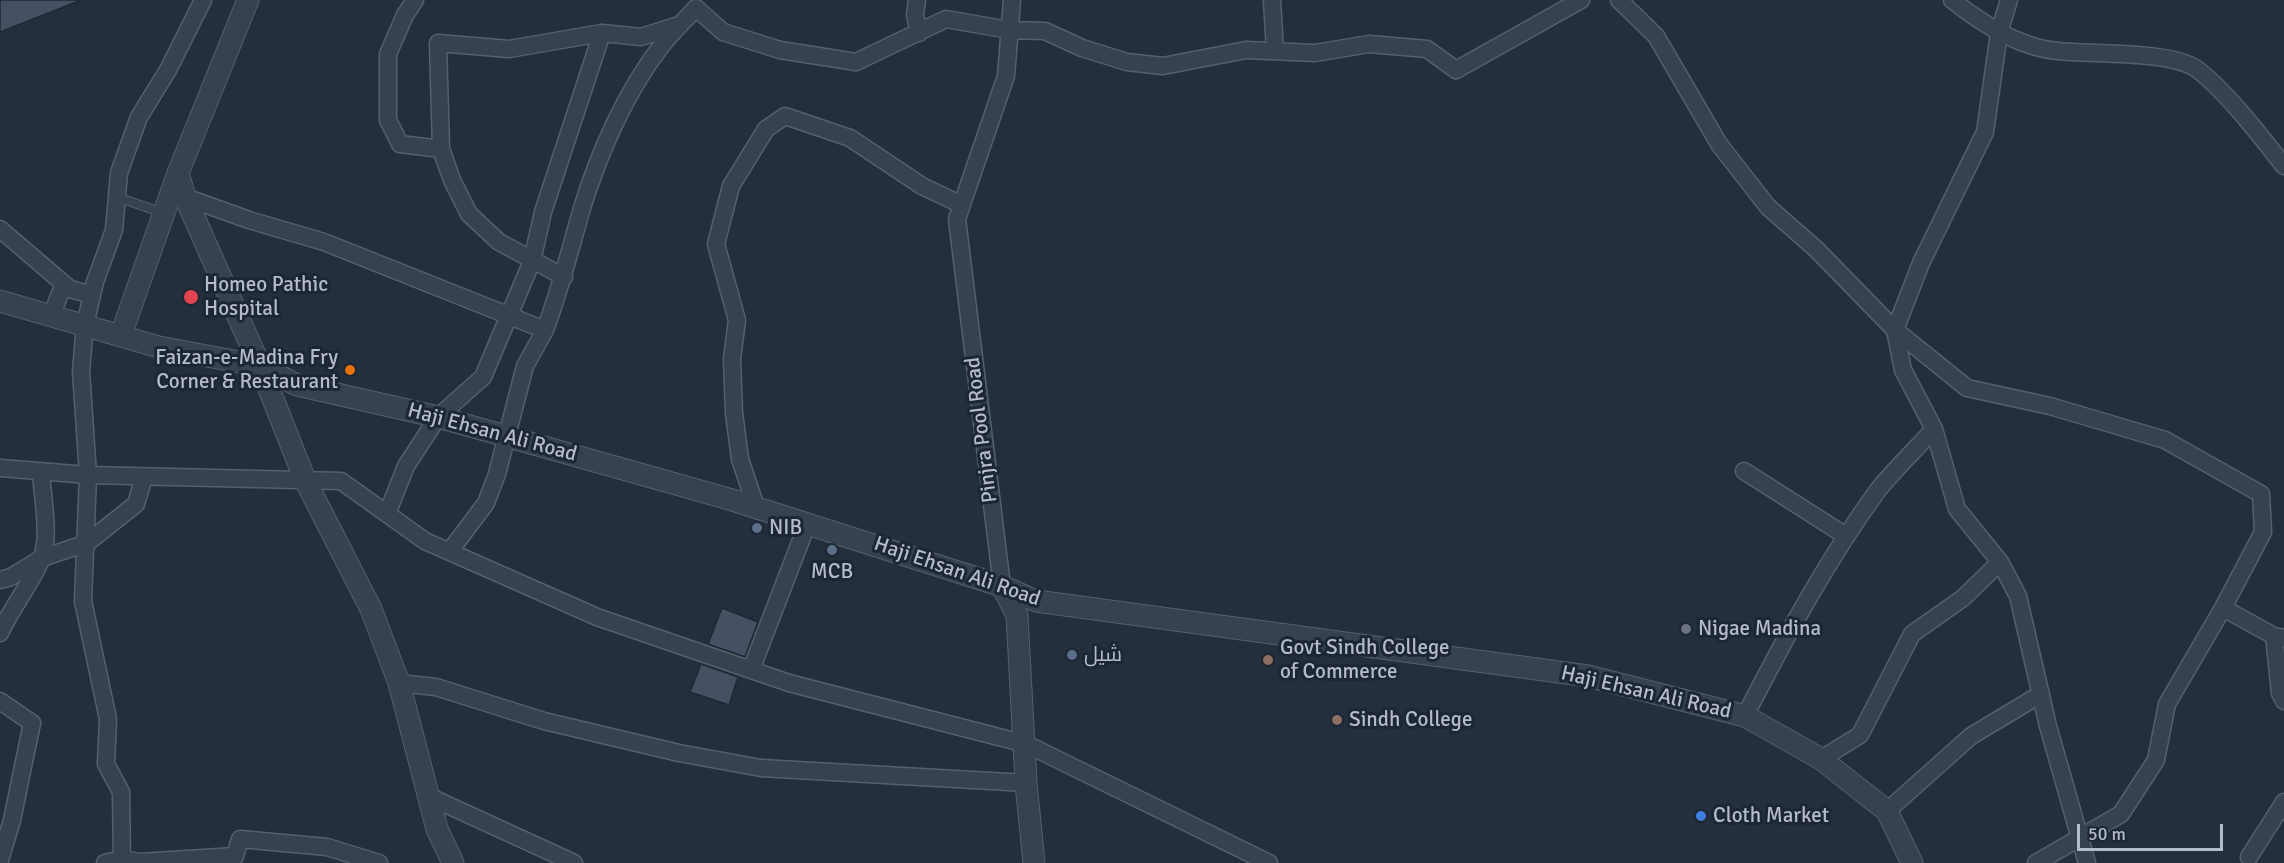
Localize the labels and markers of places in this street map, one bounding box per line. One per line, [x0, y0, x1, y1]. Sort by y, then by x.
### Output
place label: Homeo Pathic Hospital [204, 272, 328, 322]
marker: Homeo Pathic Hospital [182, 288, 200, 306]
place label: Faizan-e-Madina Fry Corner & Restaurant [155, 345, 338, 395]
marker: Faizan-e-Madina Fry Corner & Restaurant [343, 363, 357, 377]
place label: NIB [769, 515, 802, 541]
marker: NIB [750, 521, 764, 535]
marker: MCB [825, 543, 839, 557]
place label: MCB [811, 559, 853, 585]
place label: Nigae Madina [1698, 616, 1821, 642]
marker: Nigae Madina [1679, 622, 1693, 636]
place label: Govt Sindh College of Commerce [1280, 635, 1450, 685]
place label: شیل [1084, 642, 1122, 668]
marker: شیل [1065, 648, 1079, 662]
marker: Govt Sindh College of Commerce [1261, 653, 1275, 667]
place label: Sindh College [1349, 707, 1472, 733]
marker: Sindh College [1330, 713, 1344, 727]
place label: Cloth Market [1713, 803, 1829, 829]
marker: Cloth Market [1694, 809, 1708, 823]

